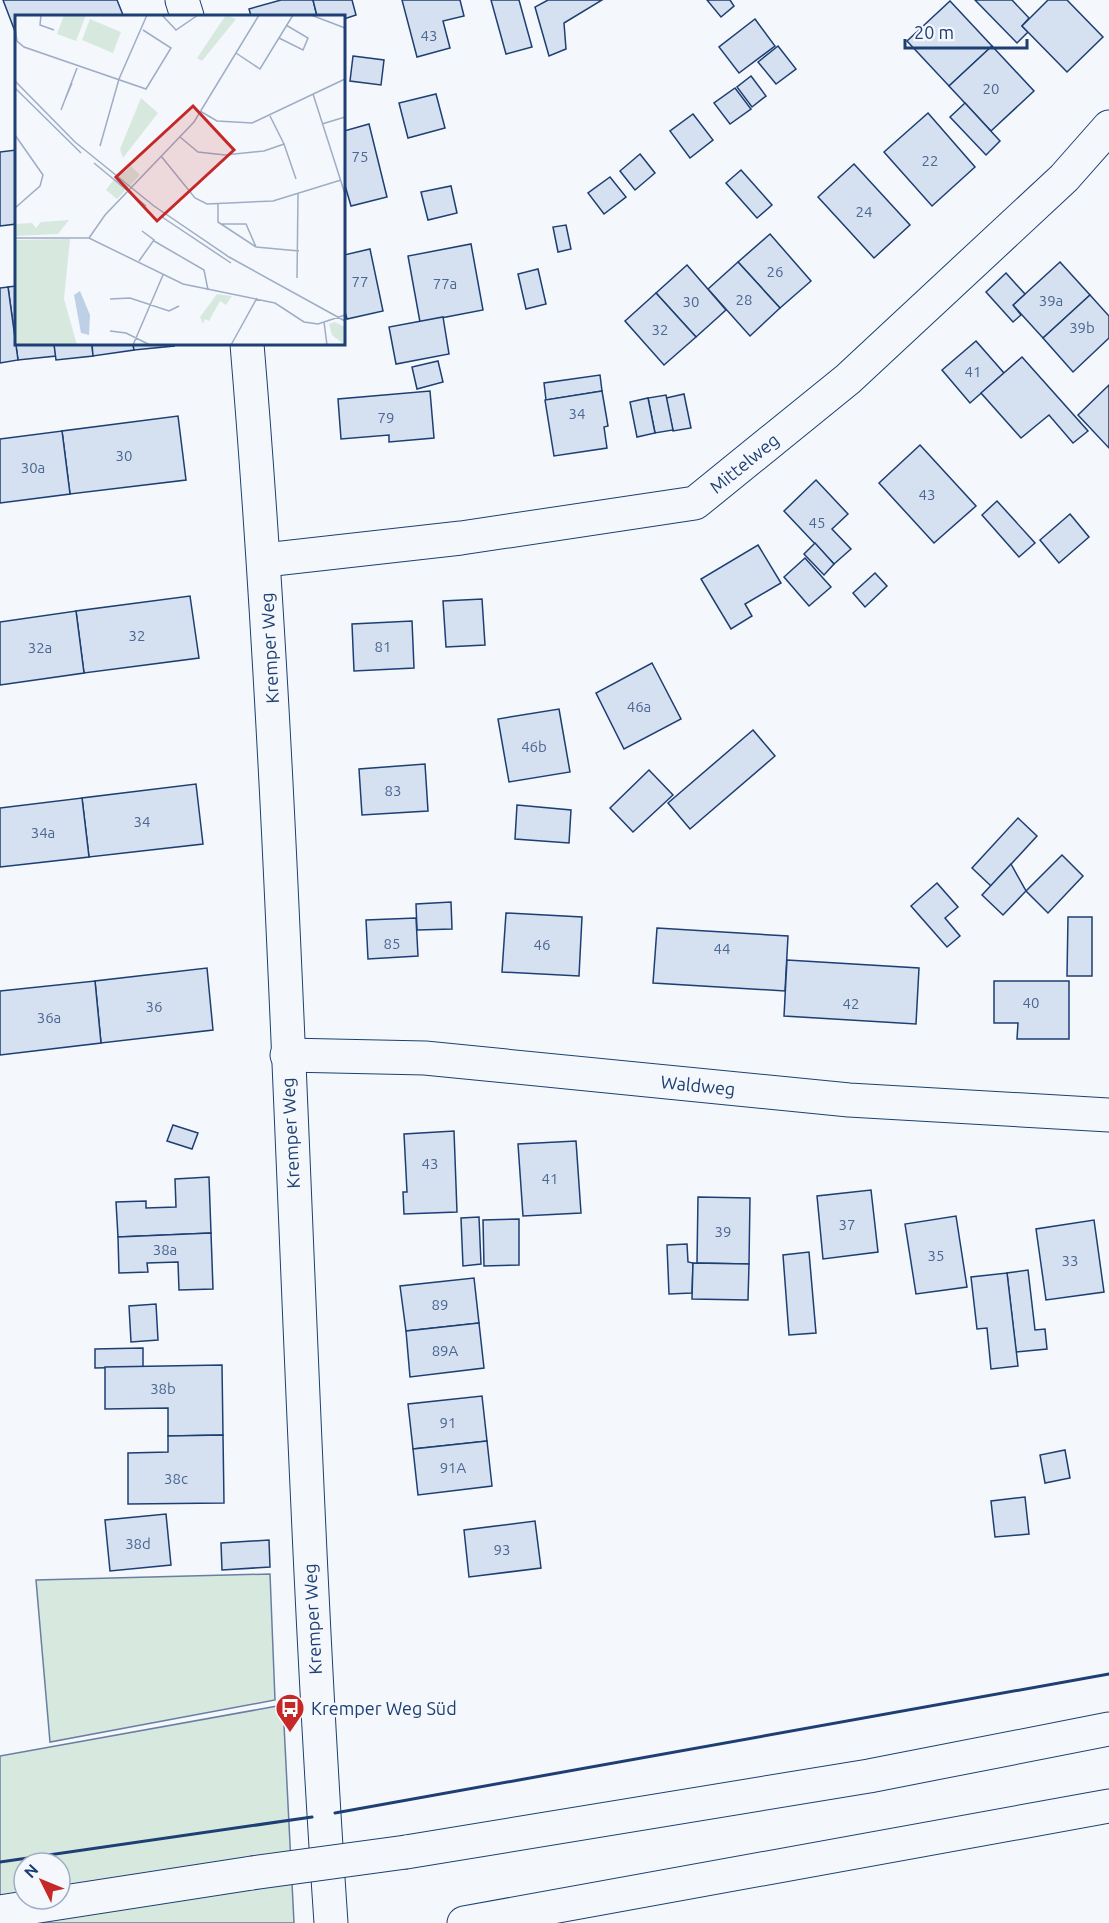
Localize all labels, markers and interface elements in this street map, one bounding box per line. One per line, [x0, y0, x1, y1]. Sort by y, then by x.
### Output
scale bar [905, 12, 1026, 50]
inset map [15, 15, 345, 345]
text: 20 m [914, 22, 954, 42]
house number: 43 [421, 27, 437, 44]
house number: 20 [983, 80, 999, 97]
house number: 75 [352, 148, 368, 165]
house number: 22 [922, 152, 938, 169]
house number: 24 [856, 203, 872, 220]
house number: 26 [767, 263, 783, 280]
house number: 77 [352, 273, 368, 290]
house number: 77a [433, 275, 457, 292]
house number: 28 [736, 291, 752, 308]
house number: 39a [1039, 292, 1063, 309]
house number: 30 [683, 293, 699, 310]
house number: 39b [1069, 319, 1095, 336]
house number: 32 [652, 321, 668, 338]
house number: 41 [965, 363, 981, 380]
house number: 34 [569, 405, 585, 422]
house number: 79 [378, 409, 394, 426]
street label: Mittelweg [705, 429, 783, 497]
house number: 30 [116, 447, 132, 464]
house number: 30a [21, 459, 45, 476]
house number: 43 [919, 486, 935, 503]
house number: 45 [809, 514, 825, 531]
street label: Kremper Weg [256, 592, 282, 704]
house number: 32 [129, 627, 145, 644]
house number: 81 [375, 638, 391, 655]
house number: 32a [28, 639, 52, 656]
house number: 46a [627, 698, 651, 715]
house number: 46b [521, 738, 547, 755]
house number: 83 [385, 782, 401, 799]
house number: 34 [134, 813, 150, 830]
house number: 34a [31, 824, 55, 841]
house number: 85 [384, 935, 400, 952]
house number: 46 [534, 936, 550, 953]
house number: 44 [714, 940, 730, 957]
house number: 40 [1023, 994, 1039, 1011]
house number: 42 [843, 995, 859, 1012]
house number: 36 [146, 998, 162, 1015]
house number: 36a [37, 1009, 61, 1026]
street label: Waldweg [660, 1071, 736, 1099]
street label: Kremper Weg [277, 1077, 303, 1189]
house number: 43 [422, 1155, 438, 1172]
house number: 41 [542, 1170, 558, 1187]
house number: 37 [839, 1216, 855, 1233]
house number: 39 [715, 1223, 731, 1240]
house number: 38a [153, 1241, 177, 1258]
house number: 35 [928, 1247, 944, 1264]
house number: 33 [1062, 1252, 1078, 1269]
house number: 89 [432, 1296, 448, 1313]
house number: 89A [432, 1342, 459, 1359]
house number: 38b [150, 1380, 176, 1397]
house number: 91 [440, 1414, 456, 1431]
house number: 91A [440, 1459, 467, 1476]
house number: 38c [164, 1470, 188, 1487]
house number: 38d [125, 1535, 151, 1552]
house number: 93 [494, 1541, 510, 1558]
street label: Kremper Weg [299, 1563, 325, 1675]
bus stop icon: Kremper Weg Süd [274, 1692, 306, 1734]
place label: Kremper Weg Süd [311, 1698, 457, 1718]
north arrow [12, 1851, 72, 1911]
text: N [20, 1860, 42, 1881]

